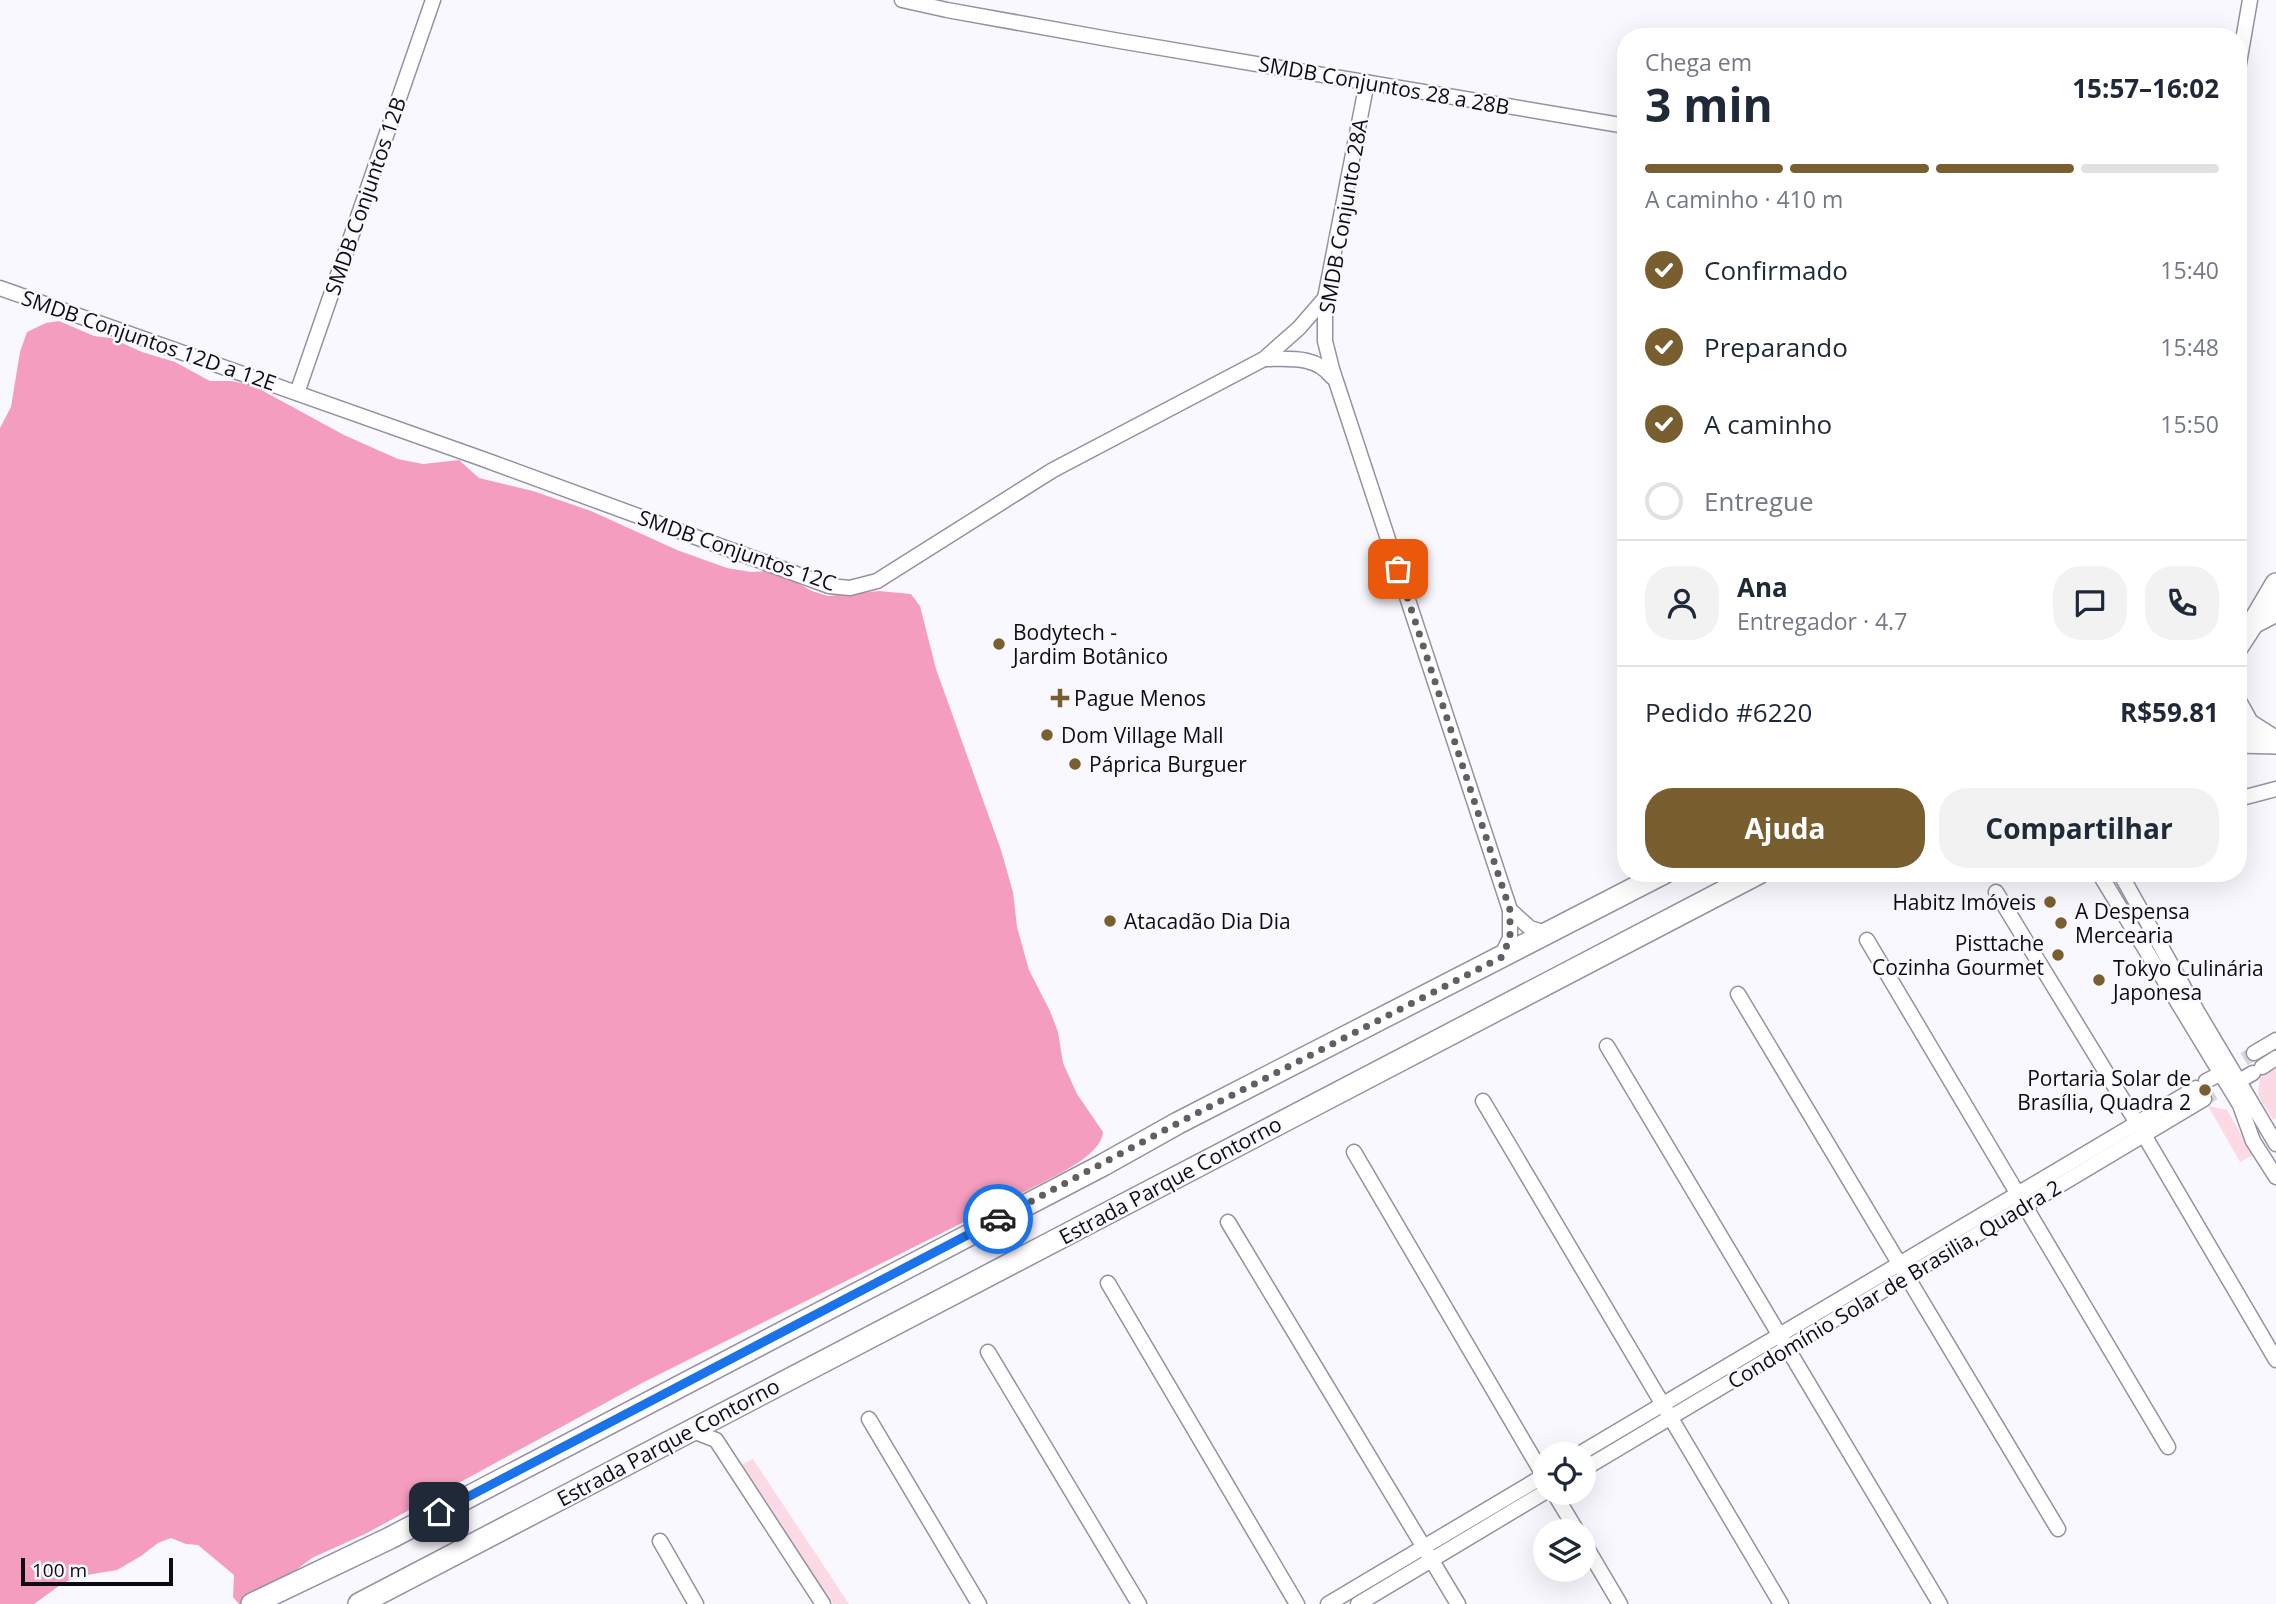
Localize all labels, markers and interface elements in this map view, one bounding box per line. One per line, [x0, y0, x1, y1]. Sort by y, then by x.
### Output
text: Chega em [1645, 46, 1752, 78]
street label: SMDB Conjuntos 28 a 28B [1256, 49, 1512, 121]
text: 15:57–16:02 [2072, 70, 2219, 106]
text: 3 min [1645, 73, 1773, 135]
street label: SMDB Conjuntos 12B [318, 93, 412, 299]
street label: SMDB Conjunto 28A [1312, 116, 1374, 316]
text: A caminho · 410 m [1645, 183, 1843, 215]
icon: check [1645, 251, 1683, 289]
text: Confirmado [1704, 252, 1848, 288]
text: 15:40 [2160, 254, 2219, 286]
street label: SMDB Conjuntos 12D a 12E [18, 283, 280, 397]
icon: check [1645, 328, 1683, 366]
text: Preparando [1704, 329, 1848, 365]
text: 15:48 [2160, 331, 2219, 363]
icon: check [1645, 405, 1683, 443]
text: A caminho [1704, 406, 1832, 442]
text: 15:50 [2160, 408, 2219, 440]
text: Entregue [1704, 483, 1814, 519]
street label: SMDB Conjuntos 12C [634, 503, 840, 597]
pin [1368, 539, 1428, 599]
icon: bag [1379, 550, 1417, 588]
button: person [1645, 566, 1719, 640]
button: chat [2053, 566, 2127, 640]
button: phone [2145, 566, 2219, 640]
text: Ana [1737, 569, 1788, 605]
text: Entregador · 4.7 [1737, 605, 1907, 637]
place label: Bodytech - Jardim Botânico [1011, 618, 1168, 670]
marker: Bodytech - Jardim Botânico [991, 636, 1007, 652]
place label: Pague Menos [1074, 684, 1206, 712]
marker: Pague Menos [1052, 690, 1068, 706]
text: Pedido #6220 [1645, 694, 1812, 730]
text: R$59.81 [2120, 694, 2219, 730]
place label: Dom Village Mall [1061, 721, 1224, 749]
marker: Dom Village Mall [1039, 727, 1055, 743]
place label: Páprica Burguer [1089, 750, 1247, 778]
marker: Páprica Burguer [1067, 756, 1083, 772]
button: Ajuda [1645, 788, 1925, 868]
button: Compartilhar [1939, 788, 2219, 868]
place label: Habitz Imóveis [1892, 888, 2036, 916]
marker: Habitz Imóveis [2042, 894, 2058, 910]
place label: A Despensa Mercearia [2075, 897, 2190, 949]
place label: Atacadão Dia Dia [1124, 907, 1291, 935]
marker: Atacadão Dia Dia [1102, 913, 1118, 929]
marker: A Despensa Mercearia [2053, 915, 2069, 931]
place label: Pisttache Cozinha Gourmet [1872, 929, 2044, 981]
marker: Pisttache Cozinha Gourmet [2050, 947, 2066, 963]
place label: Tokyo Culinária Japonesa [2111, 954, 2264, 1006]
marker: Tokyo Culinária Japonesa [2091, 972, 2107, 988]
place label: Portaria Solar de Brasília, Quadra 2 [2017, 1064, 2191, 1116]
marker: Portaria Solar de Brasília, Quadra 2 [2197, 1082, 2213, 1098]
street label: Estrada Parque Contorno [1054, 1109, 1286, 1251]
street label: Condomínio Solar de Brasilia, Quadra 2 [1722, 1173, 2066, 1395]
courier [963, 1184, 1033, 1254]
icon: car [979, 1200, 1017, 1238]
street label: Estrada Parque Contorno [552, 1371, 784, 1513]
map controls [1533, 1442, 1596, 1582]
button: locate [1533, 1442, 1596, 1505]
pin [409, 1482, 469, 1542]
icon: home [420, 1493, 458, 1531]
button: layers [1533, 1519, 1596, 1582]
scale bar [21, 1555, 173, 1587]
text: 100 m [32, 1557, 87, 1583]

